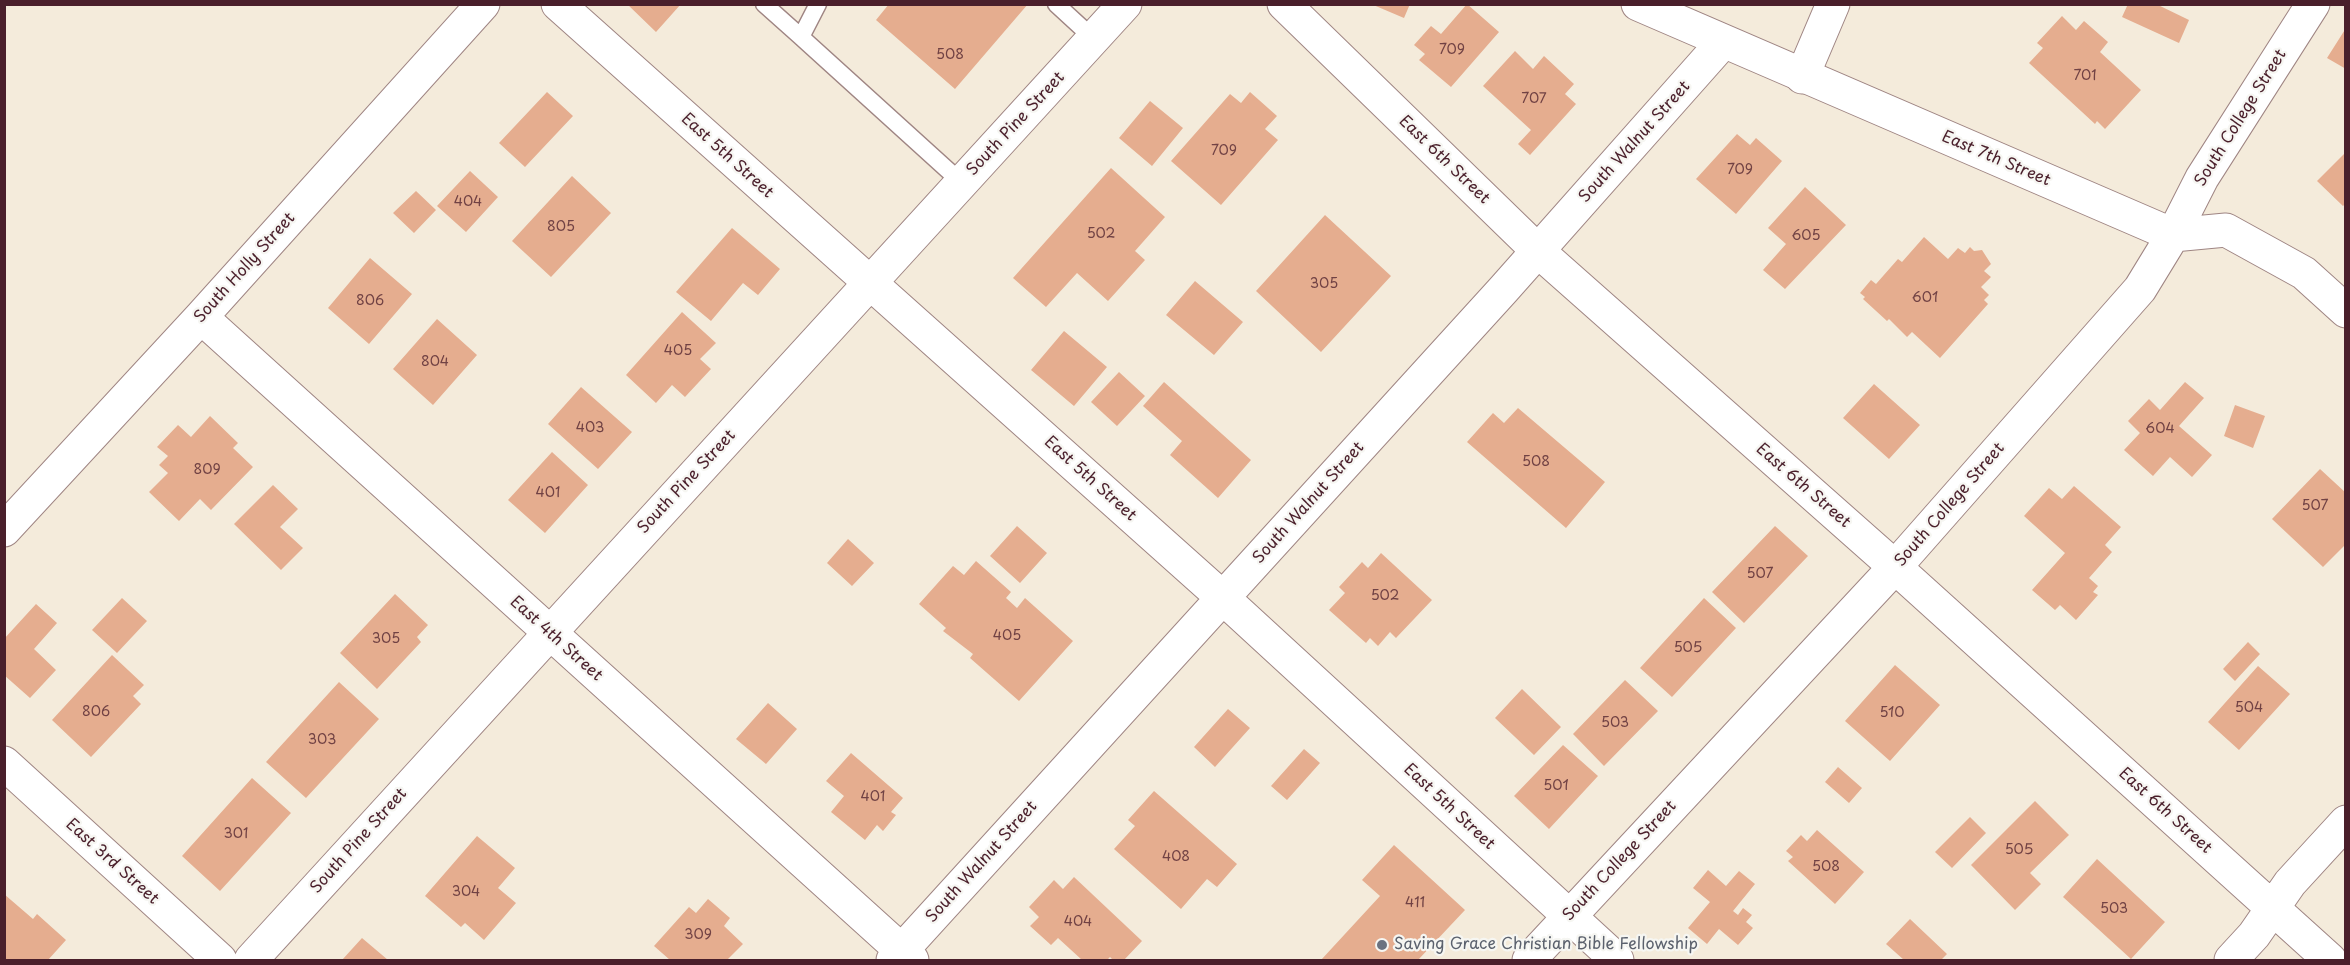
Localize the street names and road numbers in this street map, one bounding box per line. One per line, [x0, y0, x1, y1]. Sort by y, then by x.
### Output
street label: South College Street [2191, 46, 2291, 190]
street label: South Pine Street [963, 68, 1069, 180]
street label: South Walnut Street [1575, 77, 1695, 207]
street label: East 5th Street [677, 110, 777, 202]
street label: East 6th Street [1395, 112, 1493, 208]
street label: East 7th Street [1939, 127, 2053, 191]
street label: South Holly Street [190, 209, 300, 327]
street label: South Pine Street [634, 426, 740, 538]
street label: East 5th Street [1040, 433, 1140, 525]
street label: South Walnut Street [1249, 438, 1369, 568]
street label: South College Street [1891, 439, 2009, 571]
street label: East 6th Street [1752, 440, 1854, 532]
street label: East 4th Street [506, 593, 606, 685]
street label: East 5th Street [1399, 760, 1499, 854]
street label: East 6th Street [2114, 764, 2216, 858]
street label: South Pine Street [307, 784, 411, 898]
street label: South Walnut Street [922, 797, 1042, 927]
street label: South College Street [1559, 797, 1681, 925]
street label: East 3rd Street [62, 815, 162, 909]

